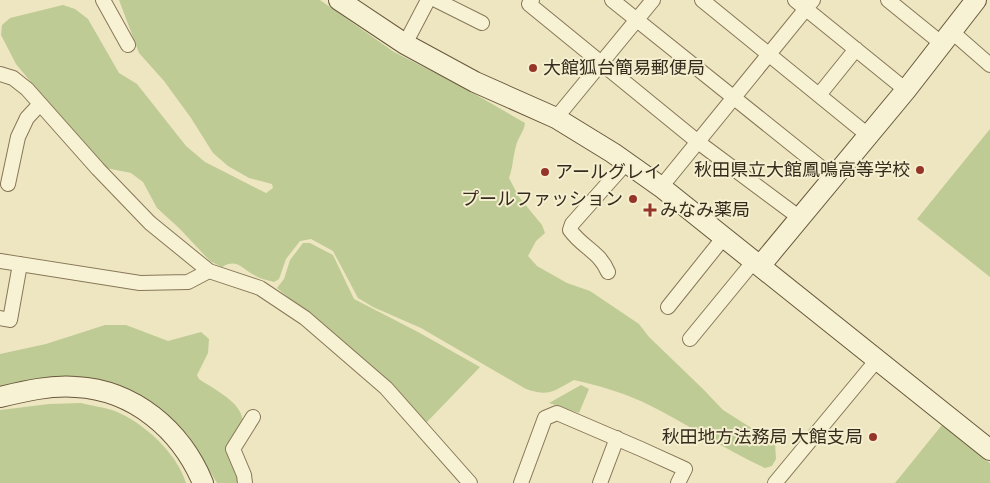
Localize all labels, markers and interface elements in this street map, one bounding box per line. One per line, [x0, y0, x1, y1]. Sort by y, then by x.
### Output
place label: 大館狐台簡易郵便局 [543, 58, 705, 78]
marker: 大館狐台簡易郵便局 [527, 62, 539, 74]
place label: 秋田県立大館鳳鳴高等学校 [694, 160, 910, 180]
place label: アールグレイ [555, 162, 662, 182]
marker: 秋田県立大館鳳鳴高等学校 [914, 164, 926, 176]
marker: アールグレイ [539, 166, 551, 178]
place label: プールファッション [461, 189, 623, 209]
marker: プールファッション [627, 193, 639, 205]
place label: みなみ薬局 [660, 200, 750, 220]
marker: みなみ薬局 [644, 204, 656, 216]
place label: 秋田地方法務局 大館支局 [662, 427, 863, 447]
marker: 秋田地方法務局 大館支局 [867, 431, 879, 443]

